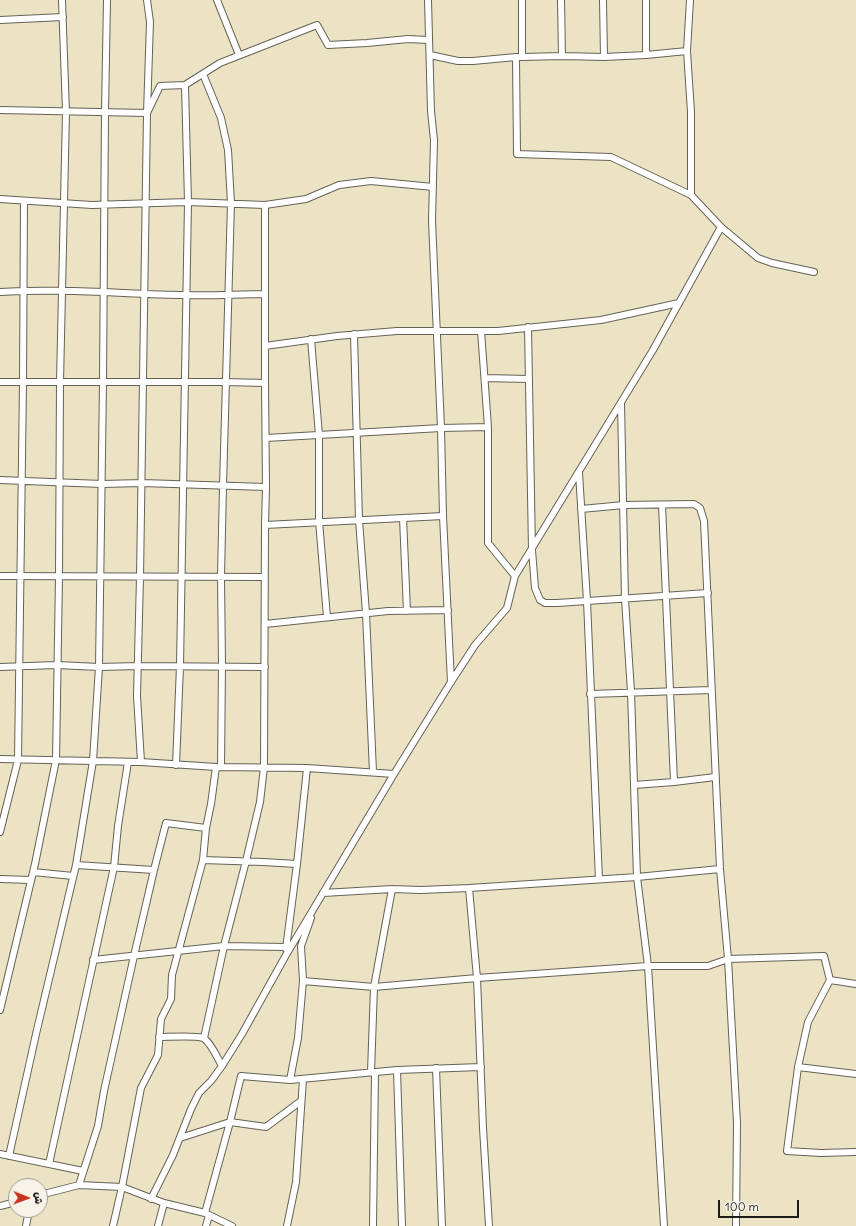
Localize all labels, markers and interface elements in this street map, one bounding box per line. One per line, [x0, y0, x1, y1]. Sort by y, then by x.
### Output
north arrow [8, 1178, 48, 1218]
text: ش [32, 1192, 46, 1204]
scale bar [720, 1192, 801, 1218]
text: 100 m [725, 1199, 759, 1214]

